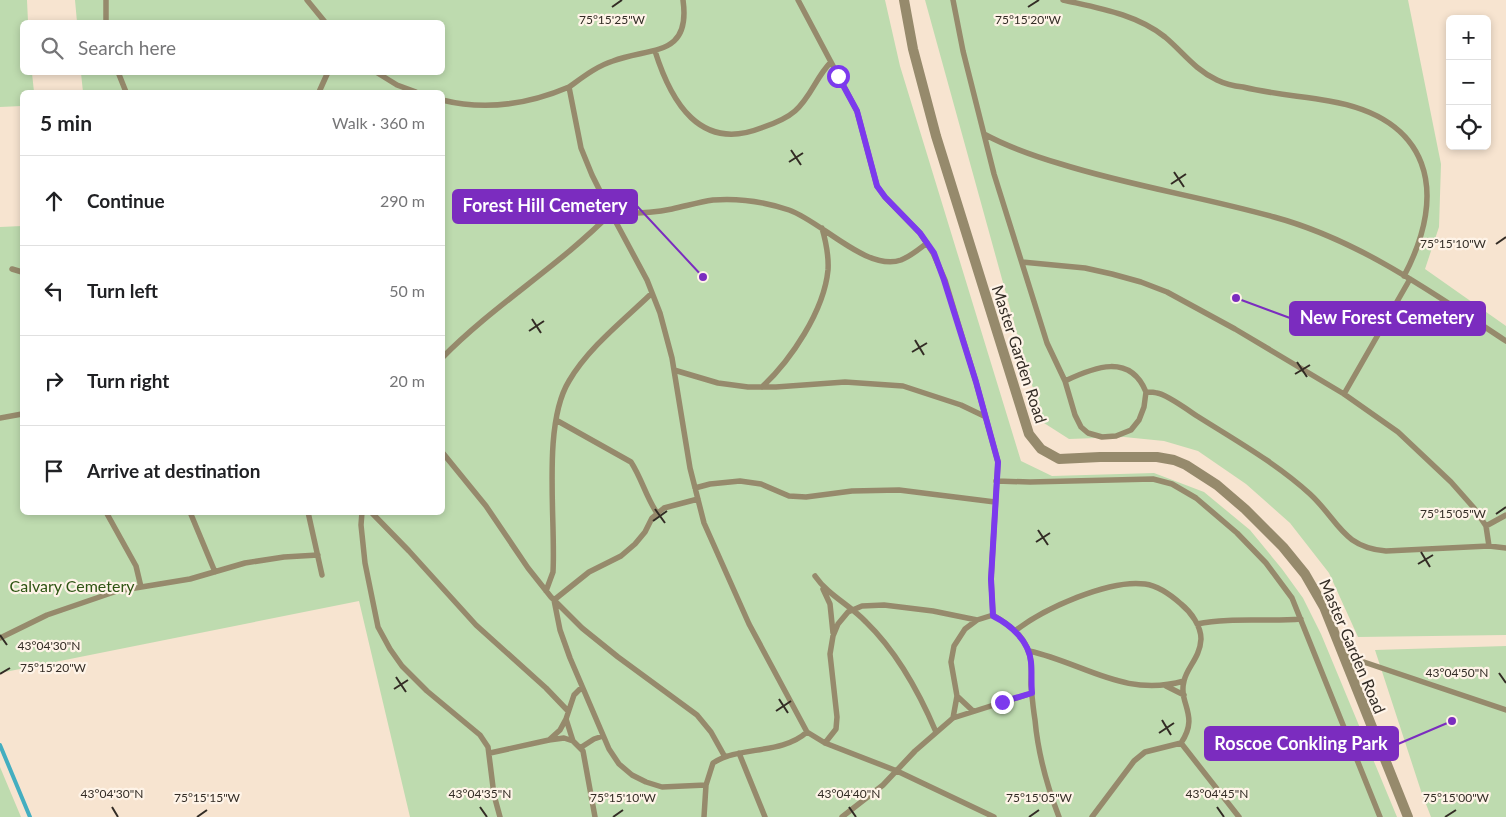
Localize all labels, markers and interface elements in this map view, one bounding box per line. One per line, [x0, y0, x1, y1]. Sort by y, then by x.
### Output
text: 75°15'25"W [579, 12, 646, 27]
text: 75°15'20"W [995, 12, 1062, 27]
map controls [1446, 15, 1491, 150]
button: + [1446, 15, 1491, 60]
search box [20, 20, 445, 75]
icon: search [38, 34, 66, 62]
text: Search here [78, 36, 176, 59]
button: − [1446, 60, 1491, 105]
route start [827, 65, 850, 88]
button: locate [1446, 105, 1491, 150]
text: 5 min [40, 110, 92, 135]
text: Walk · 360 m [332, 113, 425, 132]
icon: ahead [40, 187, 68, 215]
text: Continue [87, 189, 165, 212]
callout: Forest Hill Cemetery [453, 190, 637, 223]
text: 290 m [380, 191, 425, 210]
text: Forest Hill Cemetery [463, 194, 628, 216]
text: 75°15'10"W [1420, 236, 1487, 251]
icon: left [40, 277, 68, 305]
text: Turn left [87, 279, 158, 302]
text: 50 m [389, 281, 425, 300]
street label: Master Garden Road [989, 282, 1051, 426]
callout: New Forest Cemetery [1290, 302, 1485, 335]
text: New Forest Cemetery [1300, 306, 1475, 328]
icon: right [40, 367, 68, 395]
text: Turn right [87, 369, 169, 392]
text: 20 m [389, 371, 425, 390]
icon: arrive [40, 457, 68, 485]
text: Arrive at destination [87, 459, 260, 482]
text: 75°15'05"W [1420, 506, 1487, 521]
park label: Calvary Cemetery [10, 576, 135, 595]
street label: Master Garden Road [1316, 576, 1390, 716]
text: 43°04'30"N [18, 638, 80, 653]
text: 75°15'20"W [20, 660, 87, 675]
text: 43°04'50"N [1426, 665, 1488, 680]
route end [991, 691, 1014, 714]
callout: Roscoe Conkling Park [1205, 727, 1398, 760]
text: Roscoe Conkling Park [1214, 732, 1388, 754]
text: 43°04'30"N [81, 786, 143, 801]
text: 43°04'35"N [449, 786, 511, 801]
text: 43°04'40"N [818, 786, 880, 801]
text: 43°04'45"N [1186, 786, 1248, 801]
text: 75°15'15"W [174, 790, 241, 805]
text: 75°15'10"W [590, 790, 657, 805]
text: 75°15'05"W [1006, 790, 1073, 805]
text: 75°15'00"W [1423, 790, 1490, 805]

